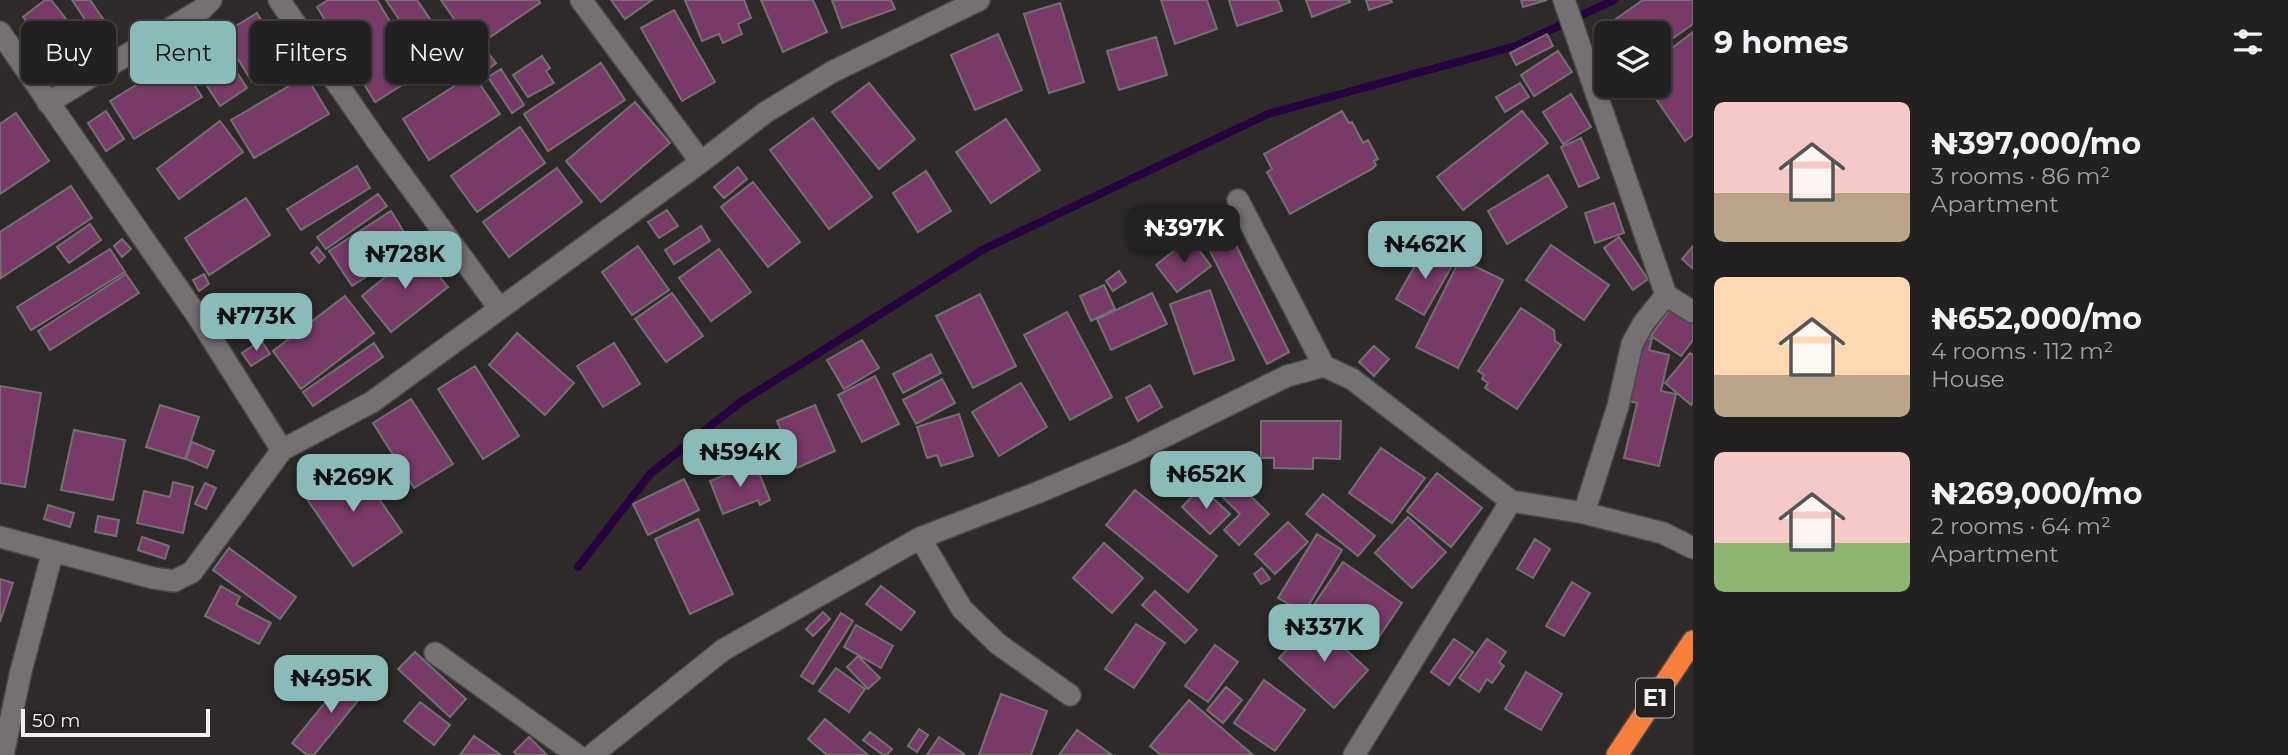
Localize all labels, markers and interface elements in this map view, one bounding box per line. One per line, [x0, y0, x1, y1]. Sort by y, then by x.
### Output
chip: Buy [21, 21, 116, 84]
chip: Rent [130, 21, 236, 84]
chip: Filters [250, 21, 371, 84]
chip: New [385, 21, 488, 84]
map controls [1594, 21, 1671, 98]
button: layers [1594, 21, 1671, 98]
icon: filters [2229, 23, 2267, 61]
text: 9 homes [1714, 24, 1849, 61]
text: ₦397,000/mo [1931, 125, 2141, 162]
icon: home [1770, 130, 1854, 214]
text: 3 rooms · 86 m² [1931, 162, 2110, 190]
text: Apartment [1931, 190, 2059, 218]
pin: ₦397K [1135, 205, 1233, 265]
text: ₦397K [1144, 214, 1224, 242]
pin: ₦462K [1376, 222, 1474, 281]
text: ₦462K [1384, 230, 1466, 258]
pin: ₦728K [356, 232, 454, 291]
text: ₦728K [365, 240, 445, 268]
pin: ₦773K [207, 294, 305, 353]
text: ₦652,000/mo [1931, 300, 2142, 337]
text: ₦773K [216, 302, 296, 330]
icon: home [1770, 305, 1854, 389]
text: 4 rooms · 112 m² [1931, 337, 2113, 365]
text: House [1931, 365, 2005, 393]
pin: ₦594K [691, 430, 789, 489]
text: ₦594K [699, 438, 781, 466]
pin: ₦652K [1157, 452, 1255, 511]
pin: ₦269K [304, 454, 402, 514]
text: ₦652K [1166, 460, 1246, 488]
text: ₦269K [313, 463, 393, 491]
text: ₦269,000/mo [1931, 475, 2142, 512]
icon: home [1770, 480, 1854, 564]
text: 2 rooms · 64 m² [1931, 512, 2111, 540]
text: Apartment [1931, 540, 2059, 568]
pin: ₦337K [1275, 604, 1373, 664]
text: ₦337K [1285, 613, 1363, 641]
pin: ₦495K [282, 656, 380, 715]
text: ₦495K [290, 664, 372, 692]
road number: E1 [1636, 678, 1674, 718]
scale bar [21, 706, 210, 738]
text: 50 m [32, 709, 80, 732]

